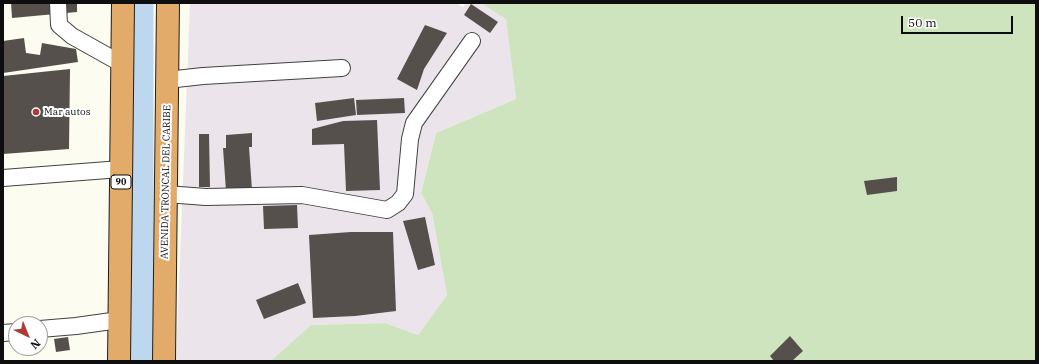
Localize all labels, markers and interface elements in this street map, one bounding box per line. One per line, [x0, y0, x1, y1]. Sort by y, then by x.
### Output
scale bar [903, 8, 1015, 34]
text: 50 m [908, 15, 937, 30]
street label: AVENIDA TRONCAL DEL CARIBE [159, 105, 173, 259]
place label: Mar autos [44, 106, 91, 118]
marker: Mar autos [31, 107, 41, 117]
road number: 90 [111, 175, 131, 189]
north arrow [8, 316, 48, 356]
text: N [28, 336, 43, 352]

